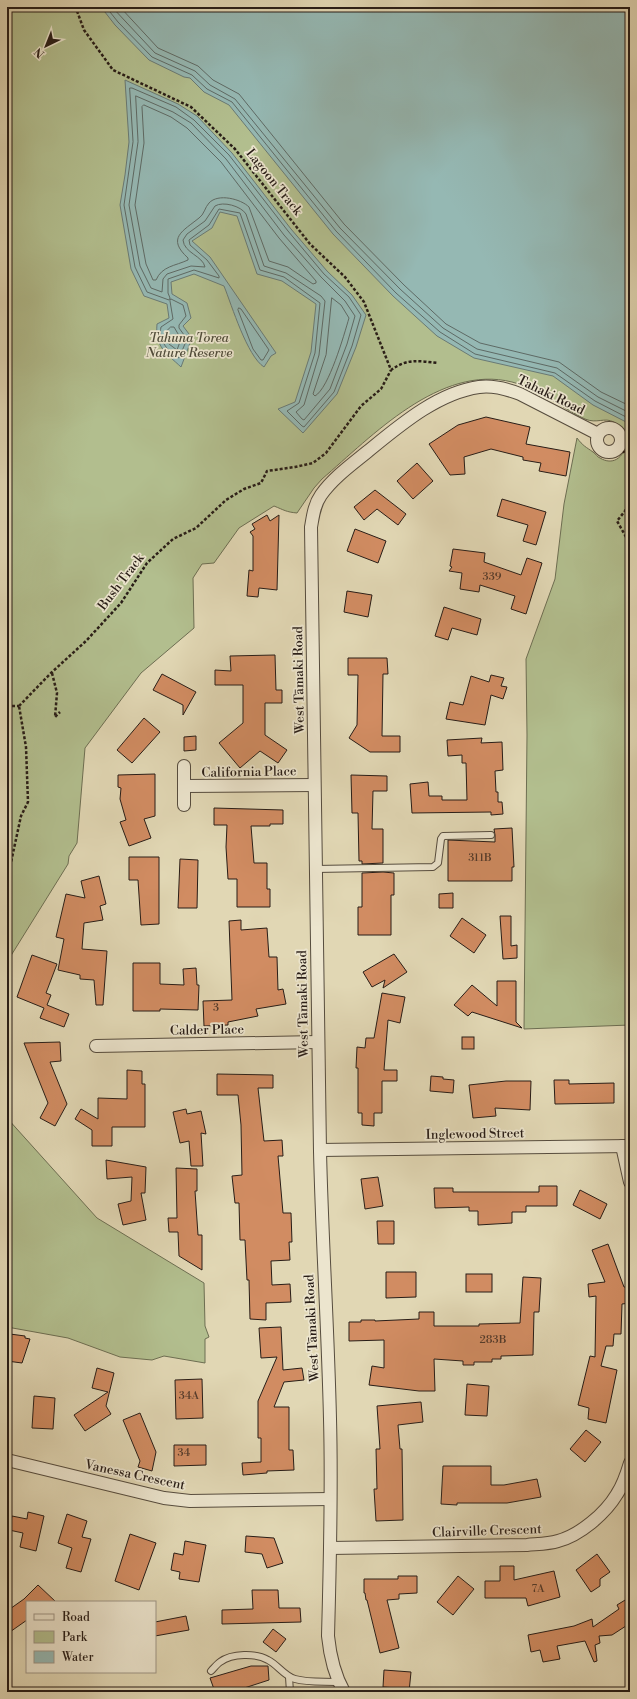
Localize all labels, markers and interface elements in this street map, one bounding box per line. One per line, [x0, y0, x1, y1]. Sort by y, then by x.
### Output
north arrow [26, 26, 66, 66]
text: N [32, 44, 48, 61]
street label: Lagoon Track [242, 145, 306, 219]
park label: Tahuna Torea Nature Reserve [145, 330, 232, 361]
street label: Tahaki Road [515, 372, 588, 418]
street label: Bush Track [94, 550, 148, 614]
house number: 339 [483, 570, 502, 584]
street label: West Tāmaki Road [290, 626, 308, 735]
street label: California Place [201, 763, 297, 781]
house number: 311B [468, 851, 492, 865]
street label: West Tāmaki Road [294, 950, 312, 1059]
house number: 3 [213, 1001, 219, 1015]
street label: Calder Place [170, 1021, 245, 1039]
street label: Inglewood Street [426, 1125, 525, 1143]
street label: West Tāmaki Road [301, 1273, 323, 1383]
house number: 283B [480, 1333, 507, 1347]
house number: 34A [179, 1389, 200, 1403]
house number: 34 [178, 1446, 191, 1460]
street label: Vanessa Crescent [83, 1456, 187, 1494]
street label: Clairville Crescent [432, 1521, 542, 1541]
house number: 7A [531, 1582, 545, 1596]
legend [26, 1601, 156, 1673]
text: Road [62, 1610, 90, 1625]
text: Park [62, 1630, 88, 1645]
text: Water [61, 1650, 94, 1665]

